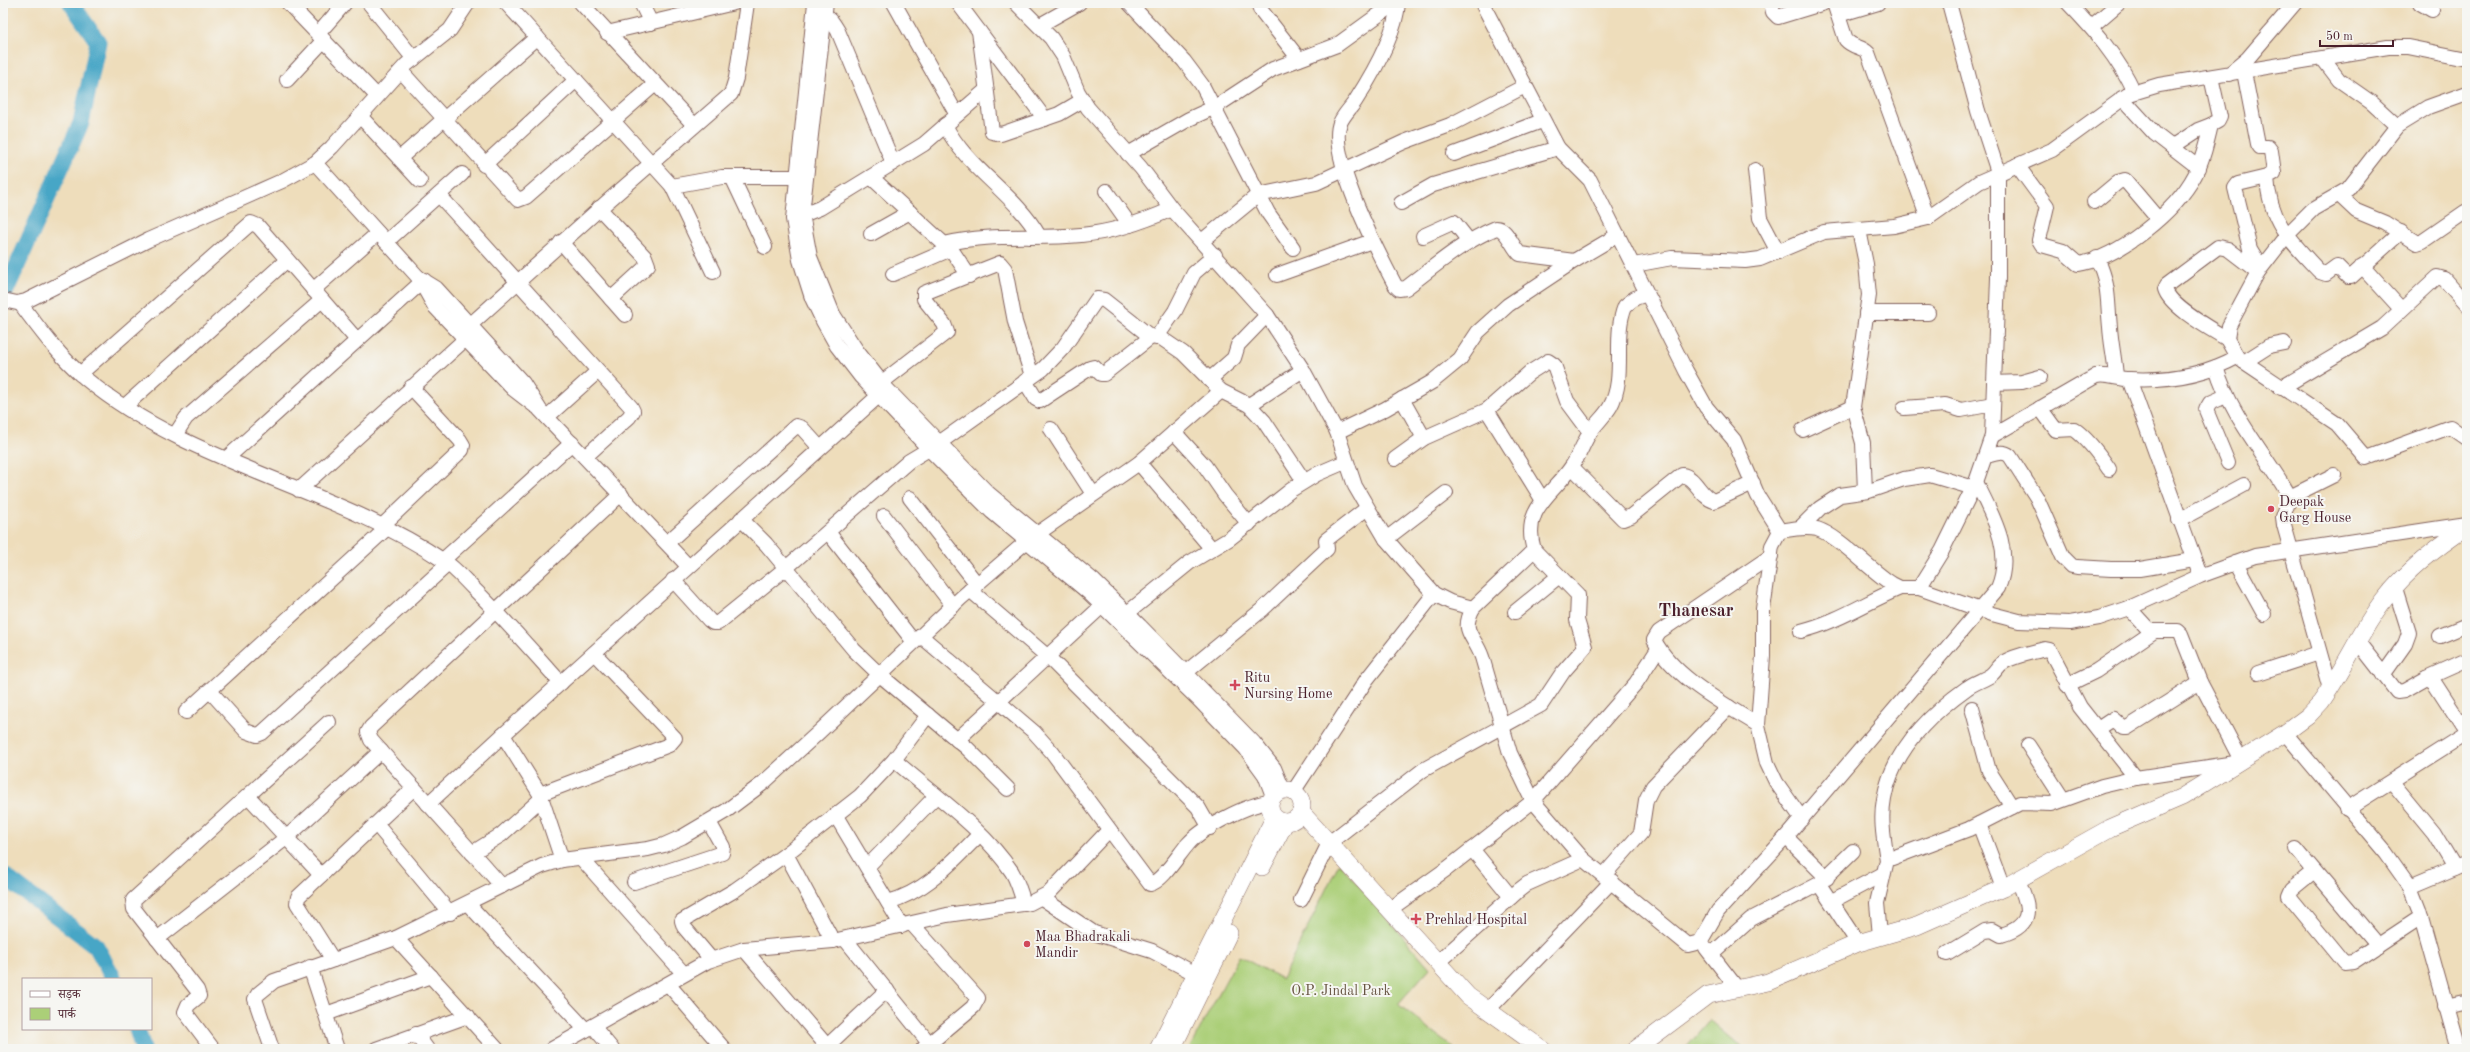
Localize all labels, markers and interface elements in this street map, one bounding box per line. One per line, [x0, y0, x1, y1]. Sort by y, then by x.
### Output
scale bar [2320, 22, 2393, 48]
text: 50 m [2326, 30, 2353, 43]
place label: Deepak Garg House [2279, 495, 2351, 525]
marker: Deepak Garg House [2266, 504, 2276, 514]
district label: Thanesar [1658, 602, 1734, 620]
place label: Ritu Nursing Home [1244, 671, 1332, 701]
marker: Ritu Nursing Home [1229, 679, 1241, 691]
marker: Prehlad Hospital [1410, 913, 1422, 925]
place label: Prehlad Hospital [1425, 913, 1527, 927]
place label: Maa Bhadrakali Mandir [1035, 930, 1131, 960]
marker: Maa Bhadrakali Mandir [1022, 939, 1032, 949]
legend [22, 978, 152, 1030]
park label: O.P. Jindal Park [1291, 984, 1391, 998]
text: सड़क [57, 989, 82, 1001]
text: पार्क [57, 1007, 77, 1021]

